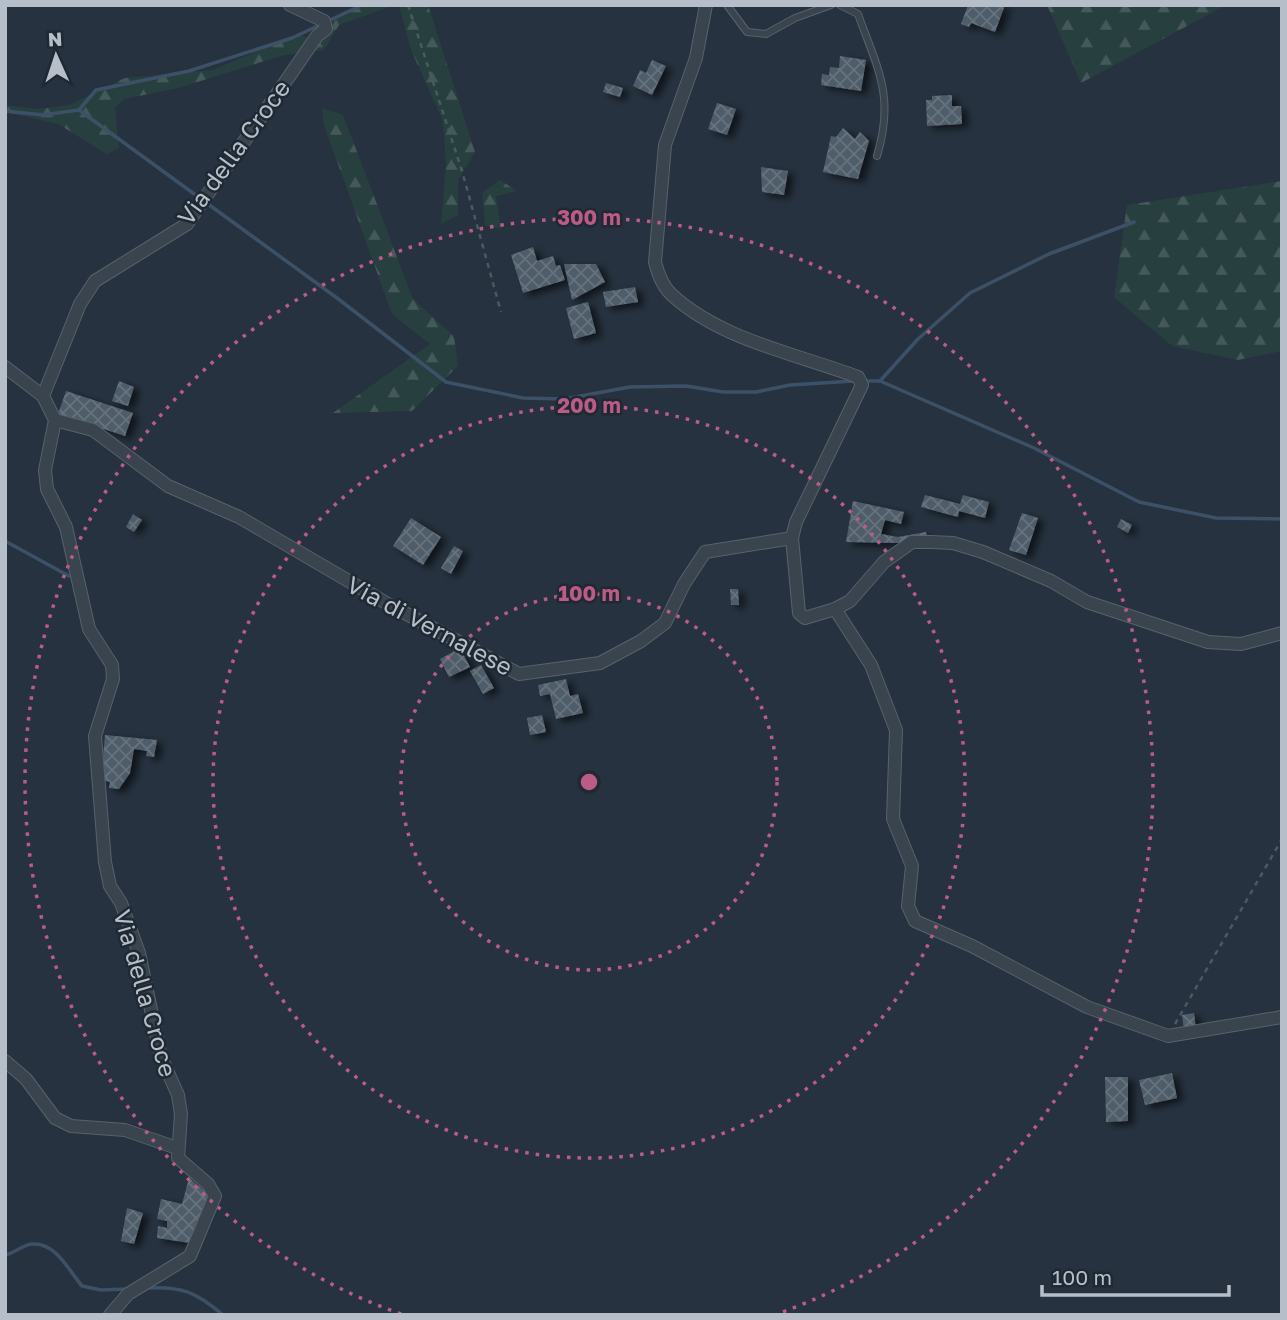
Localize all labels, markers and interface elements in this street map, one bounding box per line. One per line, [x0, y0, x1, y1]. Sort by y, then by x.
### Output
north arrow [21, 21, 91, 91]
text: N [47, 27, 63, 50]
street label: Via della Croce [171, 74, 295, 230]
text: 300 m [557, 204, 621, 230]
text: 200 m [557, 392, 621, 418]
street label: Via di Vernalese [342, 569, 518, 681]
text: 100 m [558, 580, 620, 606]
centre of rings [577, 770, 601, 794]
street label: Via della Croce [108, 906, 184, 1080]
scale bar [1042, 1254, 1229, 1298]
text: 100 m [1052, 1264, 1112, 1290]

